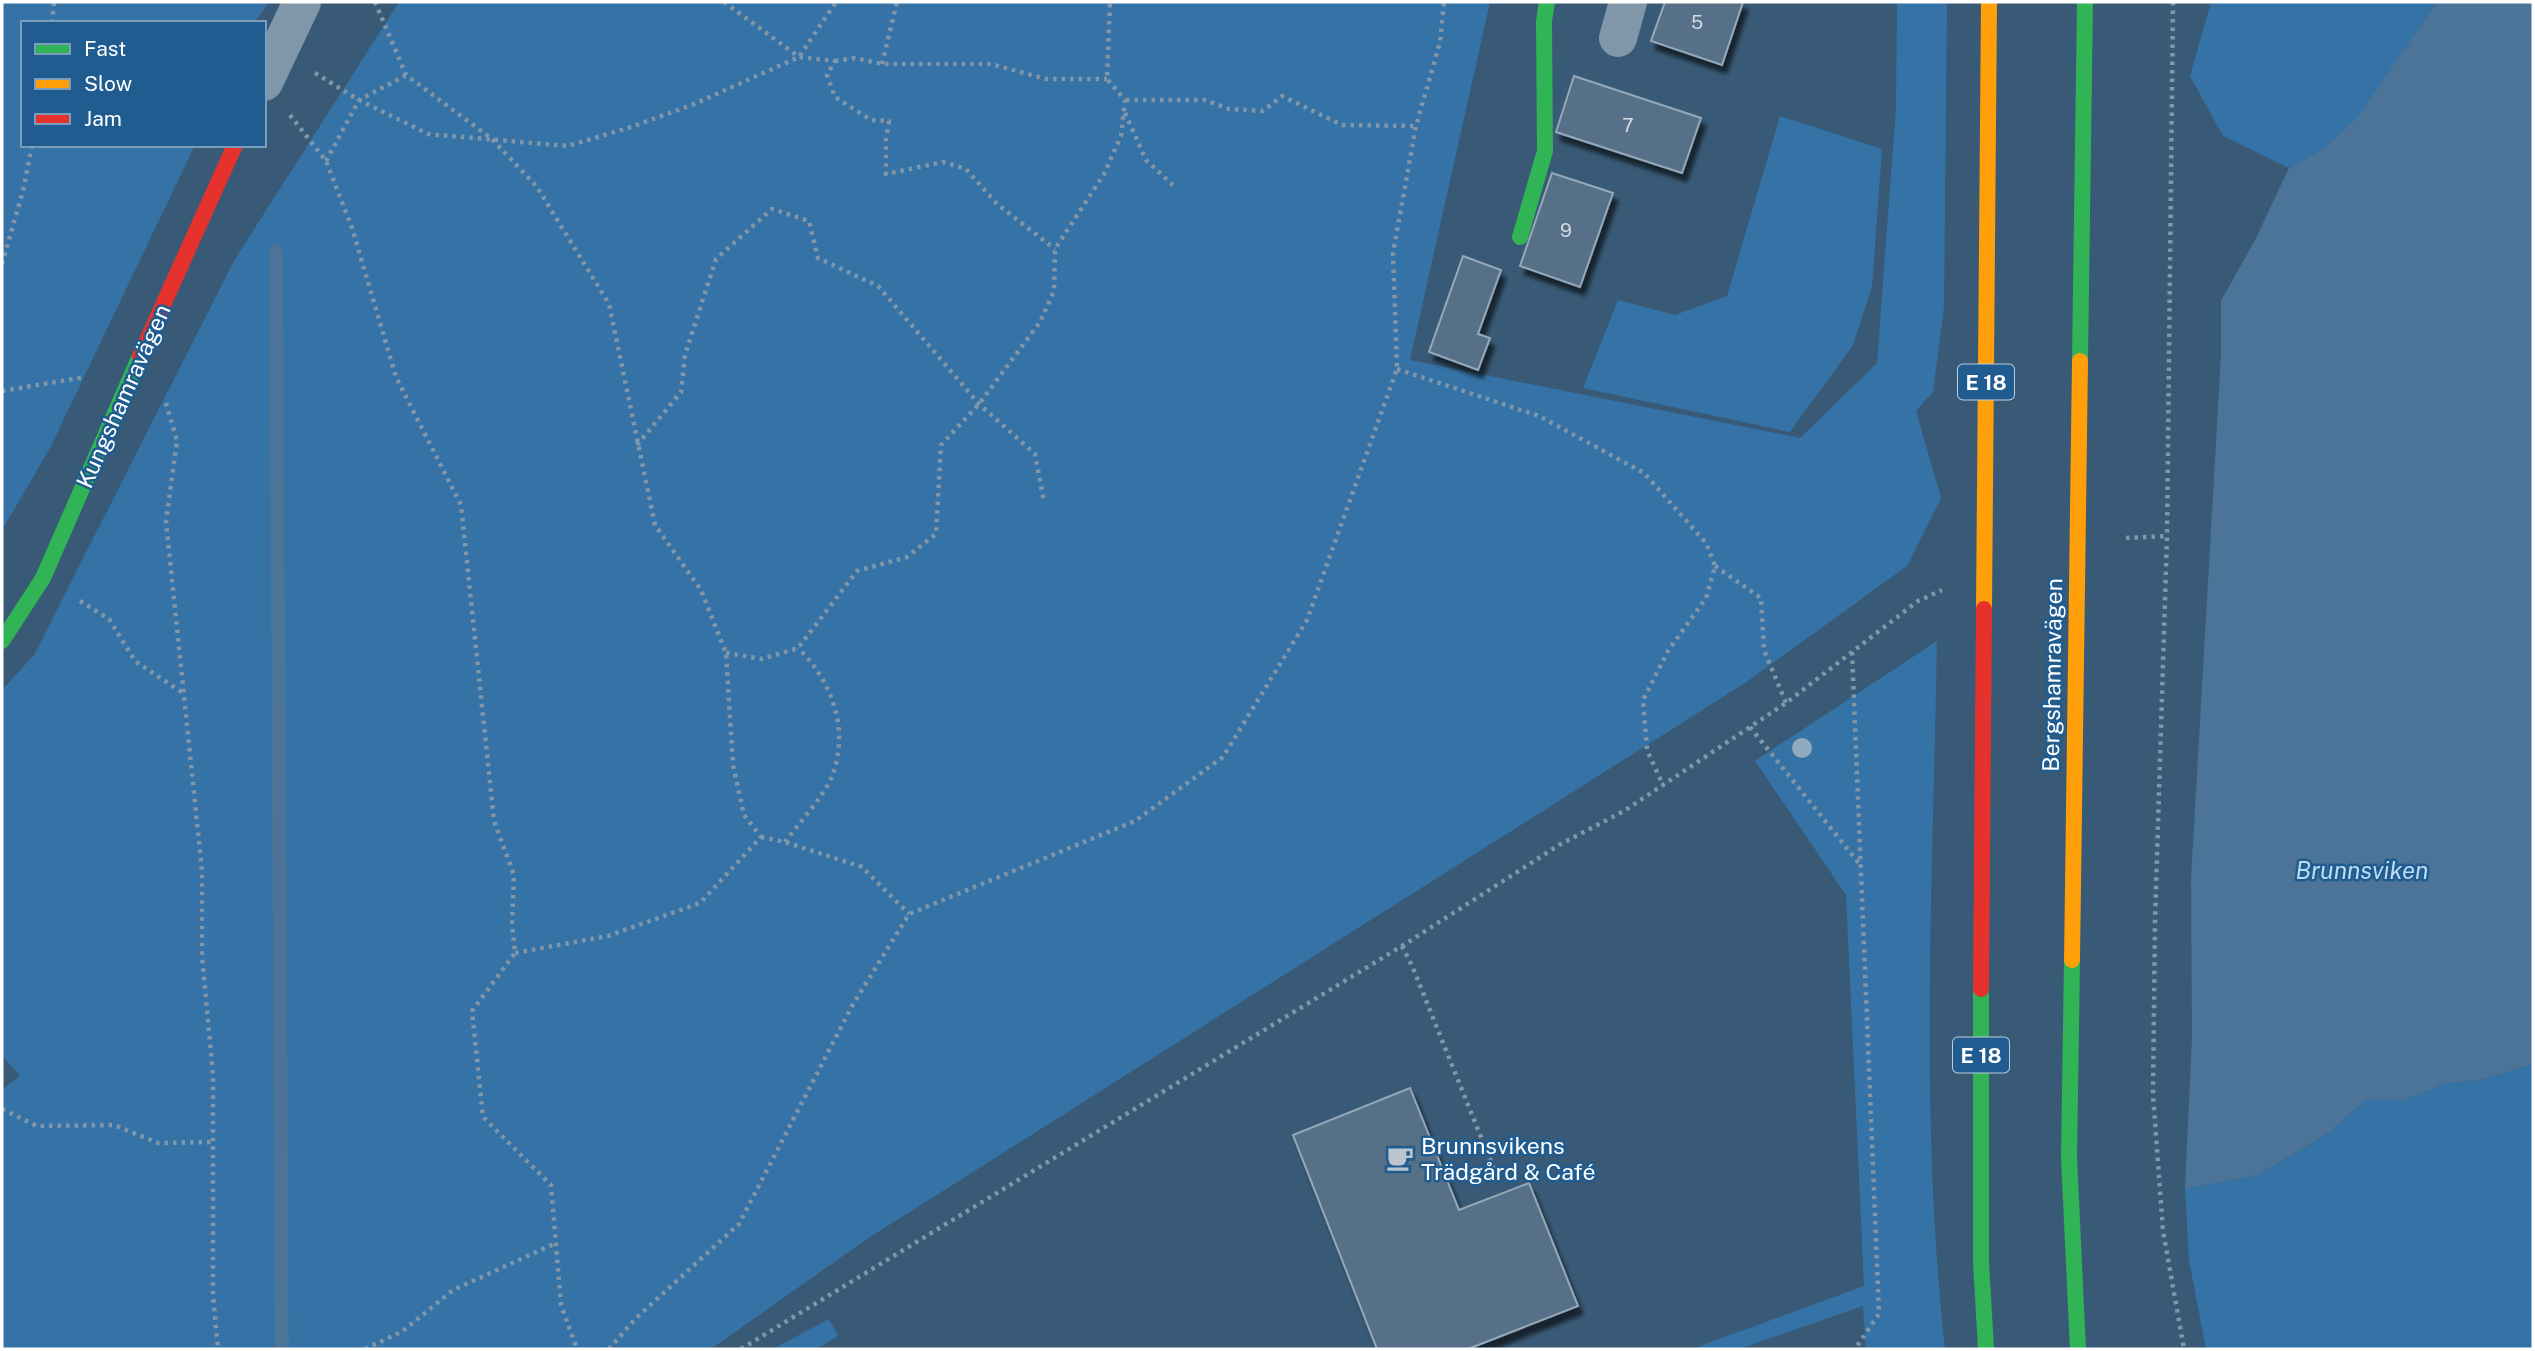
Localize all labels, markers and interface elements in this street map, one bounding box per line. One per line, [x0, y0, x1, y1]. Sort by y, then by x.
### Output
house number: 5 [1691, 11, 1703, 33]
legend [21, 21, 266, 147]
text: Fast [84, 36, 126, 61]
text: Slow [84, 71, 132, 96]
text: Jam [84, 106, 122, 131]
house number: 7 [1622, 114, 1634, 136]
house number: 9 [1560, 219, 1572, 241]
street label: Kungshamravägen [70, 300, 176, 492]
road number: E 18 [1958, 364, 2014, 400]
street label: Bergshamravägen [2037, 578, 2067, 772]
water label: Brunnsviken [2296, 856, 2428, 884]
road number: E 18 [1953, 1038, 2009, 1072]
place label: Brunnsvikens Trädgård & Café [1421, 1132, 1596, 1185]
cafe icon: Brunnsvikens Trädgård & Café [1385, 1143, 1415, 1173]

